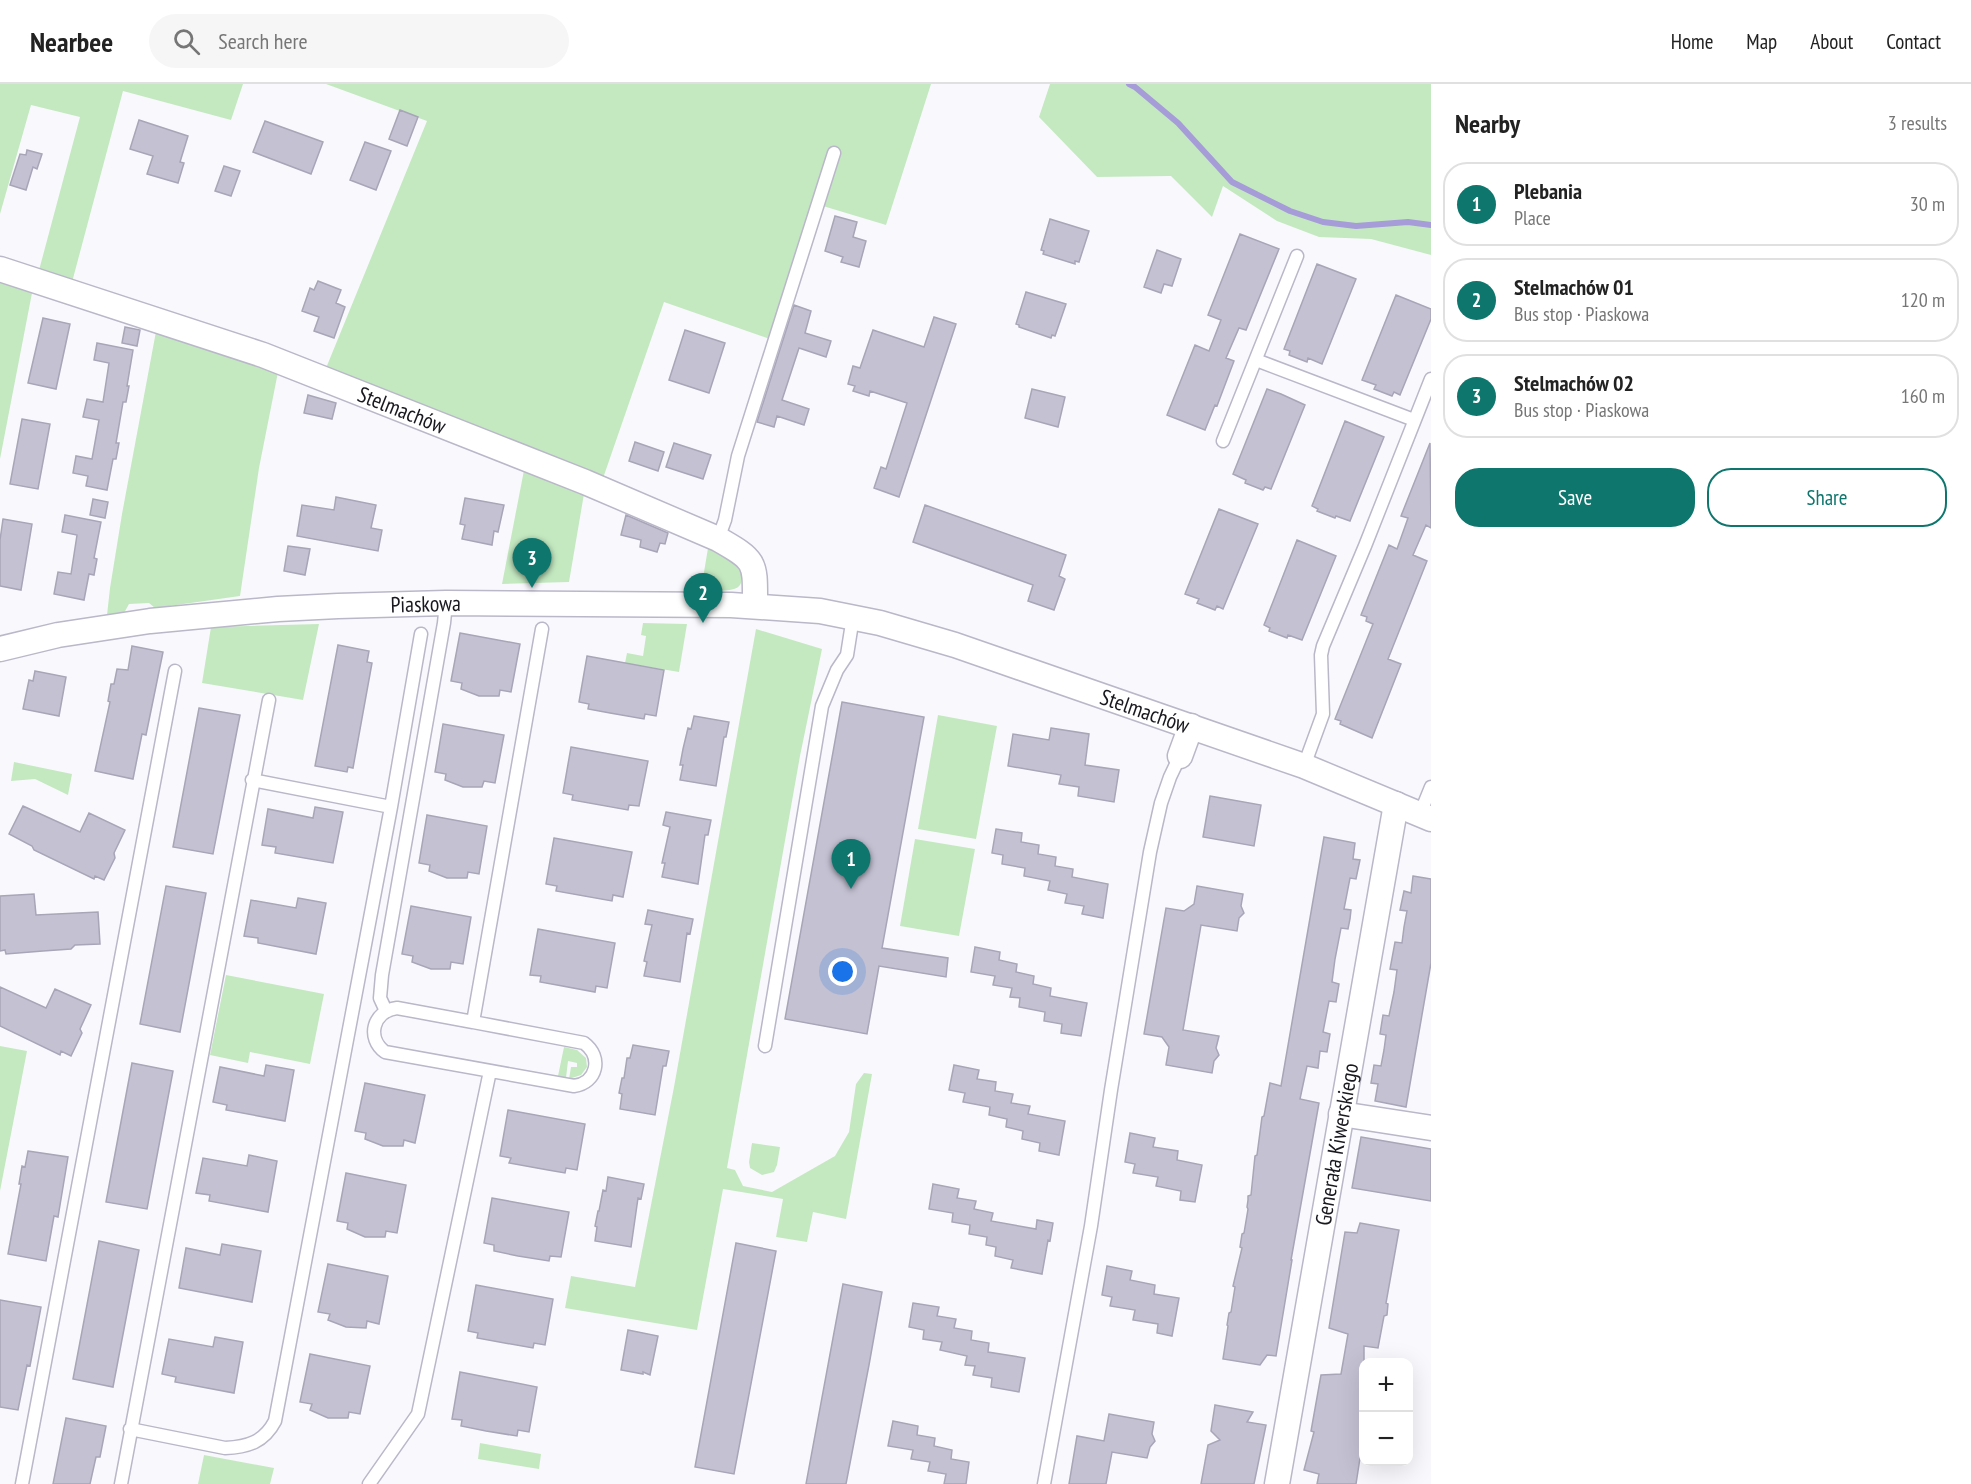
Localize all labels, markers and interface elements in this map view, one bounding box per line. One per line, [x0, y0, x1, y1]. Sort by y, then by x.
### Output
search box [149, 14, 569, 68]
text: Nearbee [30, 23, 113, 60]
icon: search [170, 25, 203, 58]
text: Search here [218, 27, 308, 55]
text: Home [1671, 28, 1713, 55]
text: Map [1746, 28, 1777, 55]
text: About [1810, 28, 1853, 55]
text: Contact [1886, 28, 1941, 55]
text: Nearby [1455, 107, 1520, 140]
text: 3 results [1888, 110, 1947, 136]
text: Plebania [1514, 177, 1582, 205]
text: 1 [1472, 191, 1481, 217]
text: 30 m [1910, 191, 1945, 217]
text: Place [1514, 205, 1551, 231]
text: Stelmachów 01 [1514, 273, 1634, 301]
text: 2 [1472, 287, 1481, 313]
text: 120 m [1901, 287, 1945, 313]
text: Bus stop · Piaskowa [1514, 301, 1649, 327]
text: Stelmachów 02 [1514, 369, 1634, 397]
street label: Stelmachów [354, 380, 450, 440]
text: 3 [1472, 383, 1481, 409]
text: 160 m [1901, 383, 1945, 409]
text: Bus stop · Piaskowa [1514, 397, 1649, 423]
button: Save [1455, 468, 1695, 527]
button: Share [1707, 468, 1947, 527]
pin: 3 [512, 538, 552, 588]
pin: 2 [684, 574, 722, 623]
street label: Piaskowa [390, 589, 461, 619]
street label: Stelmachów [1097, 682, 1193, 739]
pin: 1 [832, 840, 870, 889]
your location [828, 957, 857, 986]
street label: Generała Kiwerskiego [1309, 1061, 1364, 1228]
map controls [1359, 1358, 1413, 1466]
button: + [1359, 1358, 1413, 1412]
button: − [1359, 1412, 1413, 1466]

